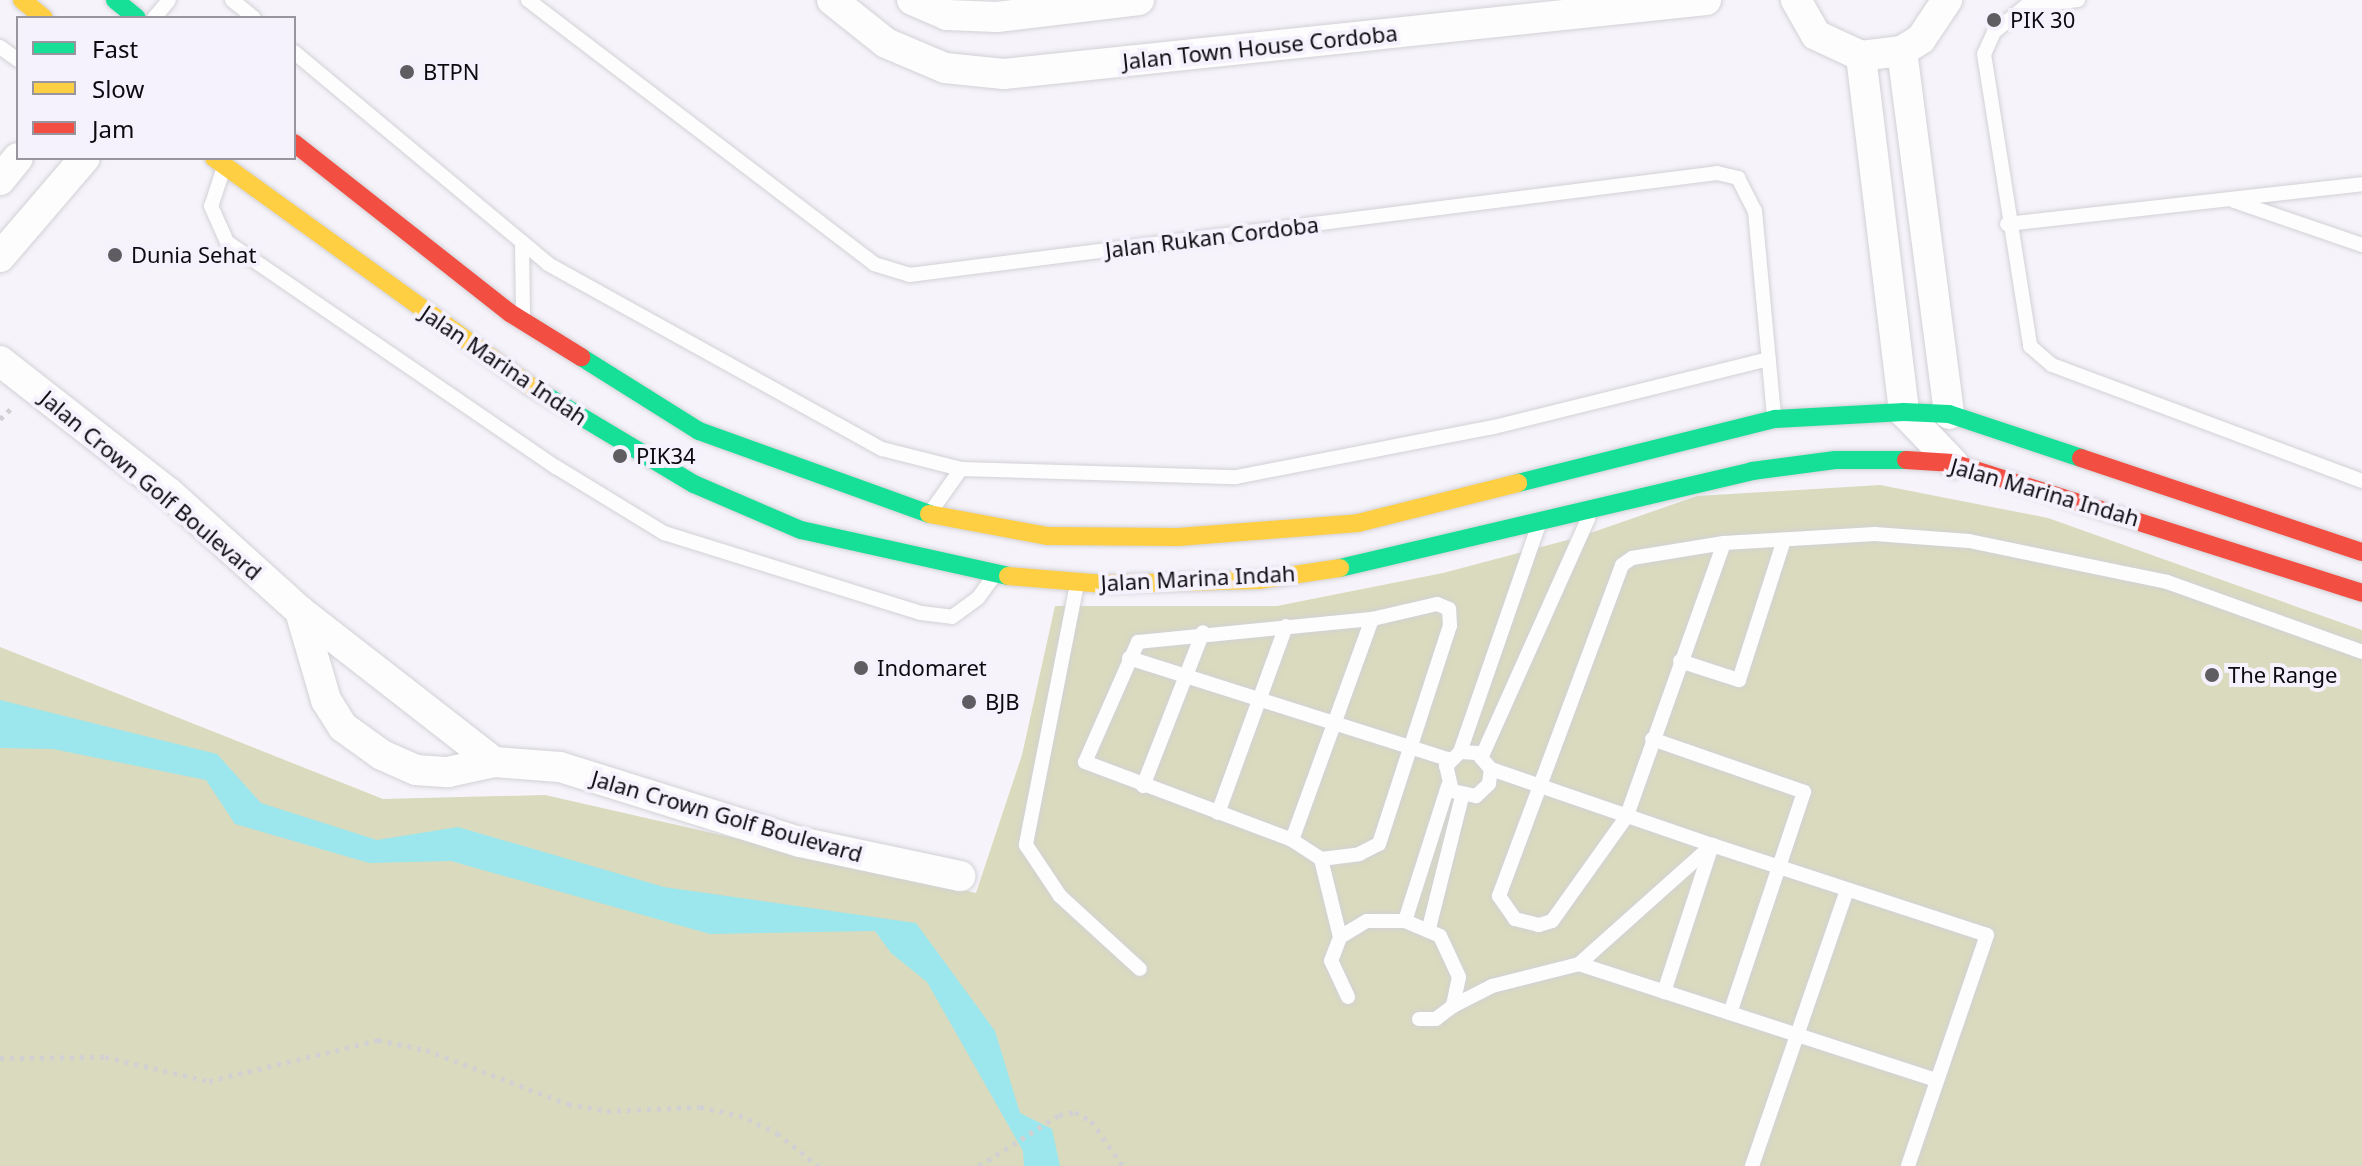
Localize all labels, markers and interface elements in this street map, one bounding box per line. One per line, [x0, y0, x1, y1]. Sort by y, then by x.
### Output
place label: PIK 30 [2010, 7, 2075, 33]
marker: PIK 30 [1985, 11, 2003, 29]
legend [16, 16, 296, 160]
street label: Jalan Town House Cordoba [1121, 19, 1399, 75]
text: Fast [92, 32, 138, 65]
place label: BTPN [423, 59, 480, 85]
marker: BTPN [398, 63, 416, 81]
text: Slow [92, 72, 144, 105]
text: Jam [92, 112, 134, 145]
street label: Jalan Rukan Cordoba [1104, 211, 1320, 263]
place label: Dunia Sehat [131, 242, 256, 268]
marker: Dunia Sehat [106, 246, 124, 264]
street label: Jalan Marina Indah [416, 300, 592, 430]
street label: Jalan Crown Golf Boulevard [35, 385, 267, 585]
place label: PIK34 [636, 443, 696, 469]
marker: PIK34 [611, 447, 629, 465]
street label: Jalan Marina Indah [1948, 452, 2142, 532]
street label: Jalan Marina Indah [1100, 560, 1296, 596]
place label: Indomaret [877, 655, 987, 681]
marker: Indomaret [852, 659, 870, 677]
place label: The Range [2228, 662, 2338, 688]
marker: The Range [2203, 666, 2221, 684]
place label: BJB [985, 689, 1020, 715]
marker: BJB [960, 693, 978, 711]
street label: Jalan Crown Golf Boulevard [589, 765, 865, 867]

